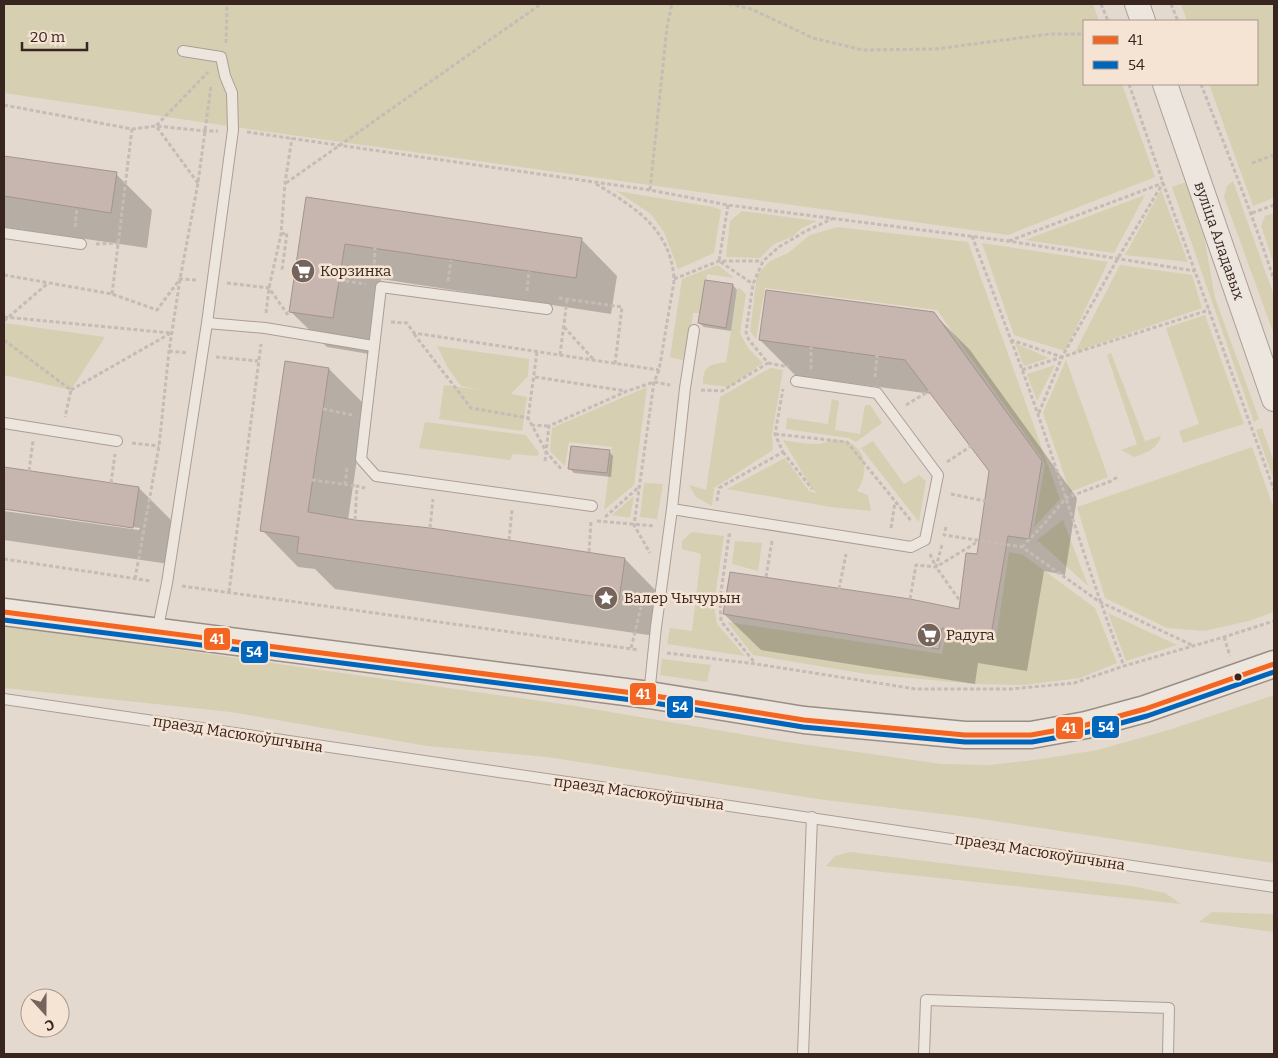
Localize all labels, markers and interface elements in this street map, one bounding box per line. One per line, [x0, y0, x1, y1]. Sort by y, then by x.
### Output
scale bar [22, 20, 88, 52]
legend [1083, 20, 1258, 85]
text: 20 m [30, 28, 66, 46]
text: 41 [1128, 31, 1143, 49]
text: 54 [1128, 56, 1145, 74]
street label: вуліца Аладавых [1190, 179, 1248, 303]
supermarket icon: Корзинка [290, 258, 316, 284]
place label: Корзинка [320, 262, 391, 280]
place icon: Валер Чычурын [593, 585, 619, 611]
place label: Валер Чычурын [624, 589, 741, 607]
supermarket icon: Радуга [916, 622, 942, 648]
place label: Радуга [946, 626, 995, 644]
line badge: 41 [203, 627, 231, 651]
text: 41 [210, 631, 224, 648]
line badge: 54 [240, 640, 269, 664]
text: 54 [246, 644, 263, 661]
unlabelled marker [1233, 672, 1243, 682]
line badge: 41 [629, 682, 657, 706]
text: 41 [636, 686, 650, 703]
line badge: 54 [666, 695, 694, 719]
text: 54 [672, 699, 689, 716]
street label: праезд Масюкоўшчына [152, 712, 324, 756]
line badge: 54 [1091, 715, 1120, 739]
line badge: 41 [1055, 716, 1084, 740]
text: 54 [1098, 719, 1115, 736]
text: 41 [1062, 720, 1076, 737]
street label: праезд Масюкоўшчына [553, 772, 725, 814]
street label: праезд Масюкоўшчына [954, 830, 1126, 874]
north arrow [20, 988, 70, 1038]
text: С [42, 1015, 57, 1034]

